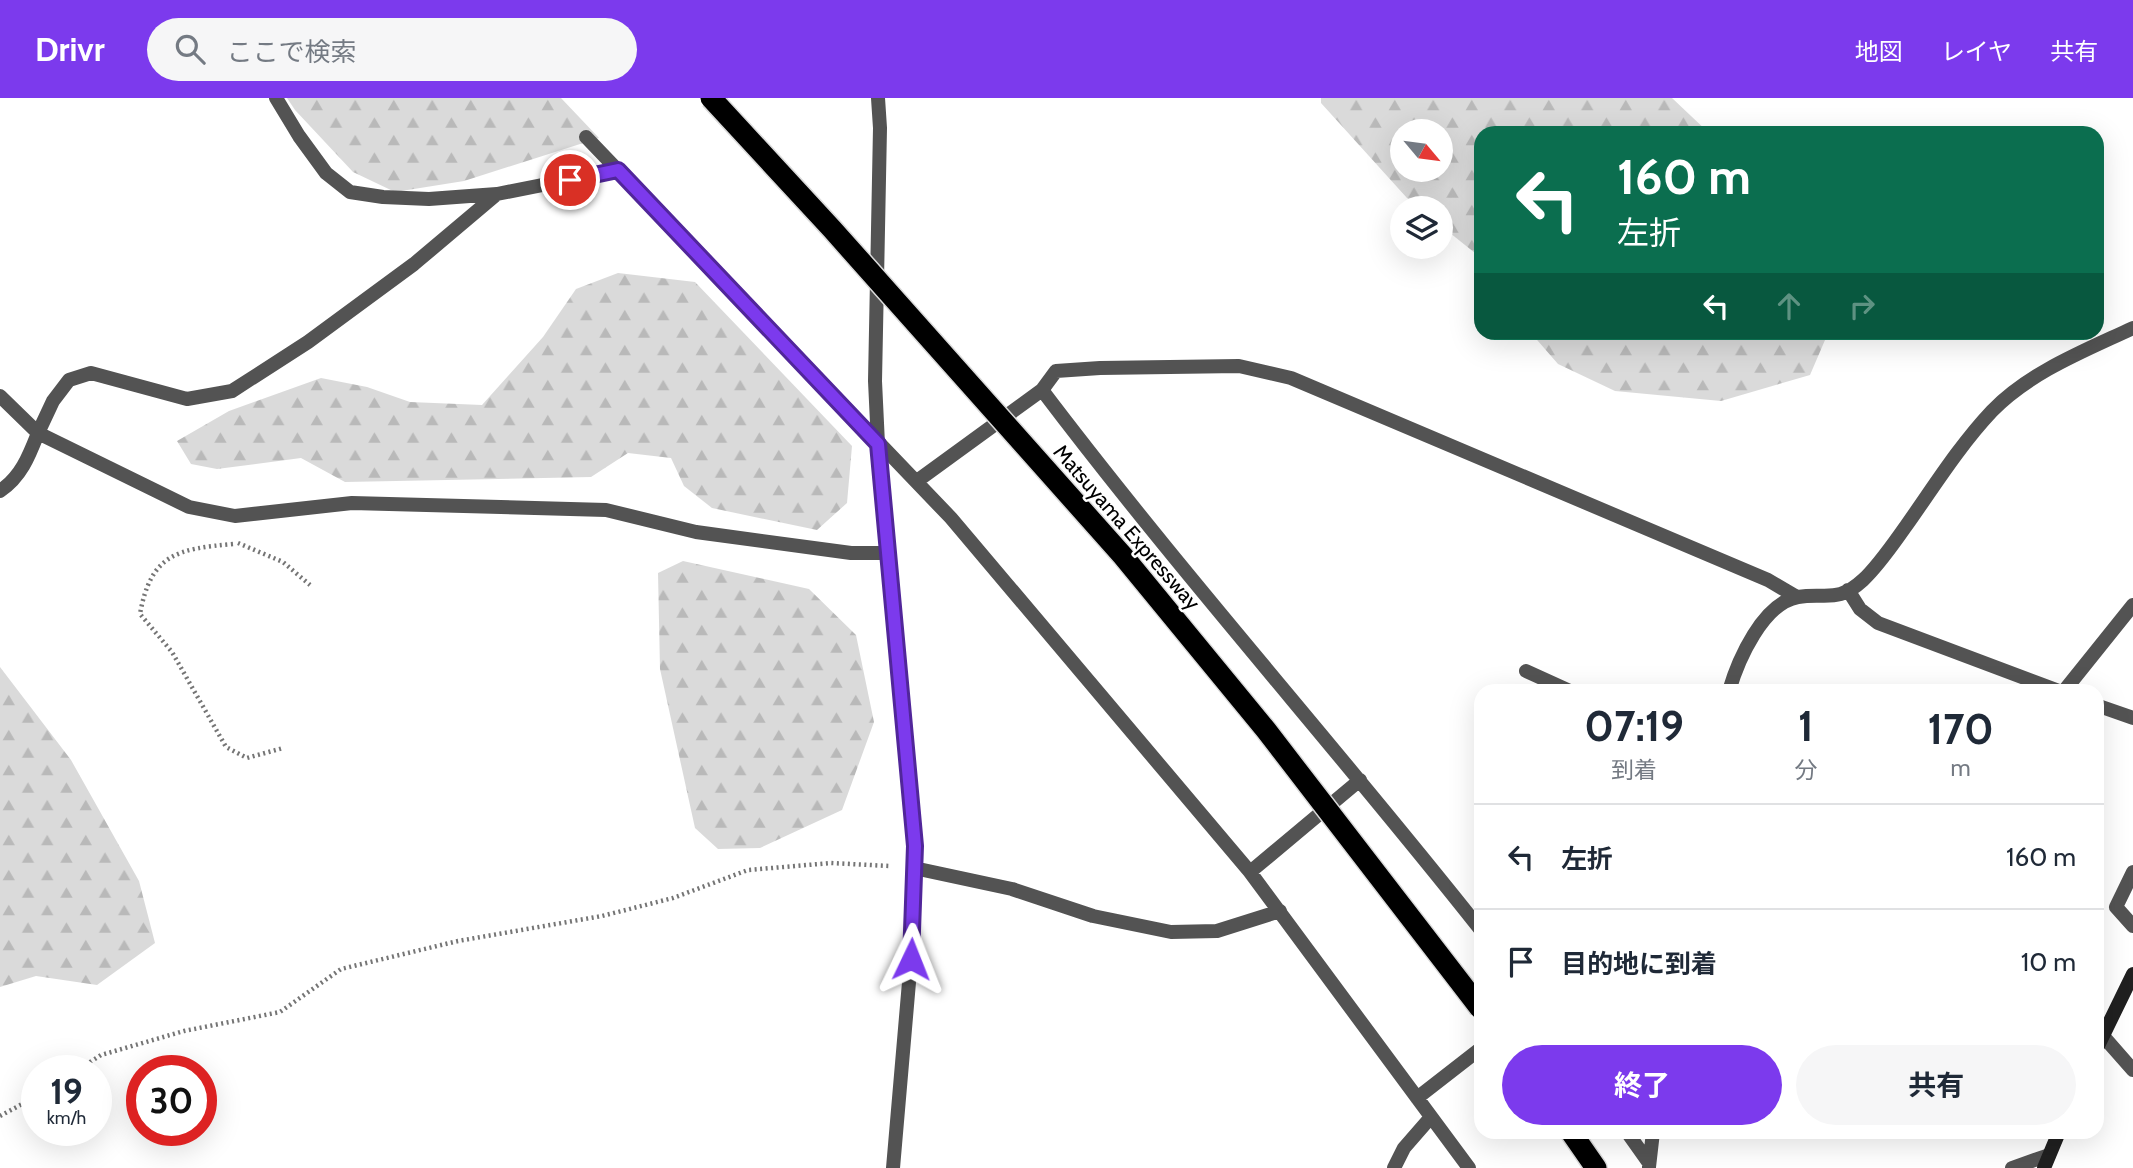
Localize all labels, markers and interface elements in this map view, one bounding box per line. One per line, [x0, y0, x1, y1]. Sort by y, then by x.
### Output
search box [147, 18, 637, 81]
text: Drivr [35, 29, 105, 69]
icon: search [171, 30, 209, 68]
text: ここで検索 [227, 36, 357, 68]
text: 地図 [1855, 37, 1903, 66]
text: レイヤ [1941, 37, 2012, 66]
text: 共有 [2050, 37, 2098, 66]
north arrow [1390, 119, 1452, 182]
map controls [1390, 119, 1453, 259]
text: 160 m [1617, 147, 1751, 206]
pin [540, 150, 600, 210]
icon: left [1502, 154, 1593, 245]
icon: arrive [551, 161, 589, 199]
button: layers [1390, 196, 1453, 259]
text: 左折 [1617, 213, 1681, 252]
icon: left [1697, 287, 1735, 325]
icon: ahead [1770, 287, 1808, 325]
icon: right [1843, 287, 1881, 325]
street label: Matsuyama Expressway [1049, 439, 1206, 615]
text: 07:19 [1584, 700, 1684, 752]
text: 1 [1798, 700, 1813, 752]
text: 170 [1927, 703, 1994, 755]
text: m [1950, 754, 1971, 782]
text: 到着 [1611, 756, 1657, 784]
text: 分 [1794, 756, 1817, 784]
icon: left [1502, 838, 1540, 876]
text: 160 m [2006, 841, 2076, 873]
text: 左折 [1561, 843, 1613, 875]
position arrow [874, 922, 948, 996]
icon: arrive [1502, 943, 1540, 981]
text: 10 m [2021, 946, 2076, 978]
text: 目的地に到着 [1561, 948, 1717, 980]
button: 終了 [1502, 1045, 1782, 1125]
button: 共有 [1796, 1045, 2076, 1125]
speed limit sign: 30 [126, 1055, 217, 1146]
text: 19 [50, 1070, 83, 1113]
text: km/h [47, 1107, 86, 1129]

